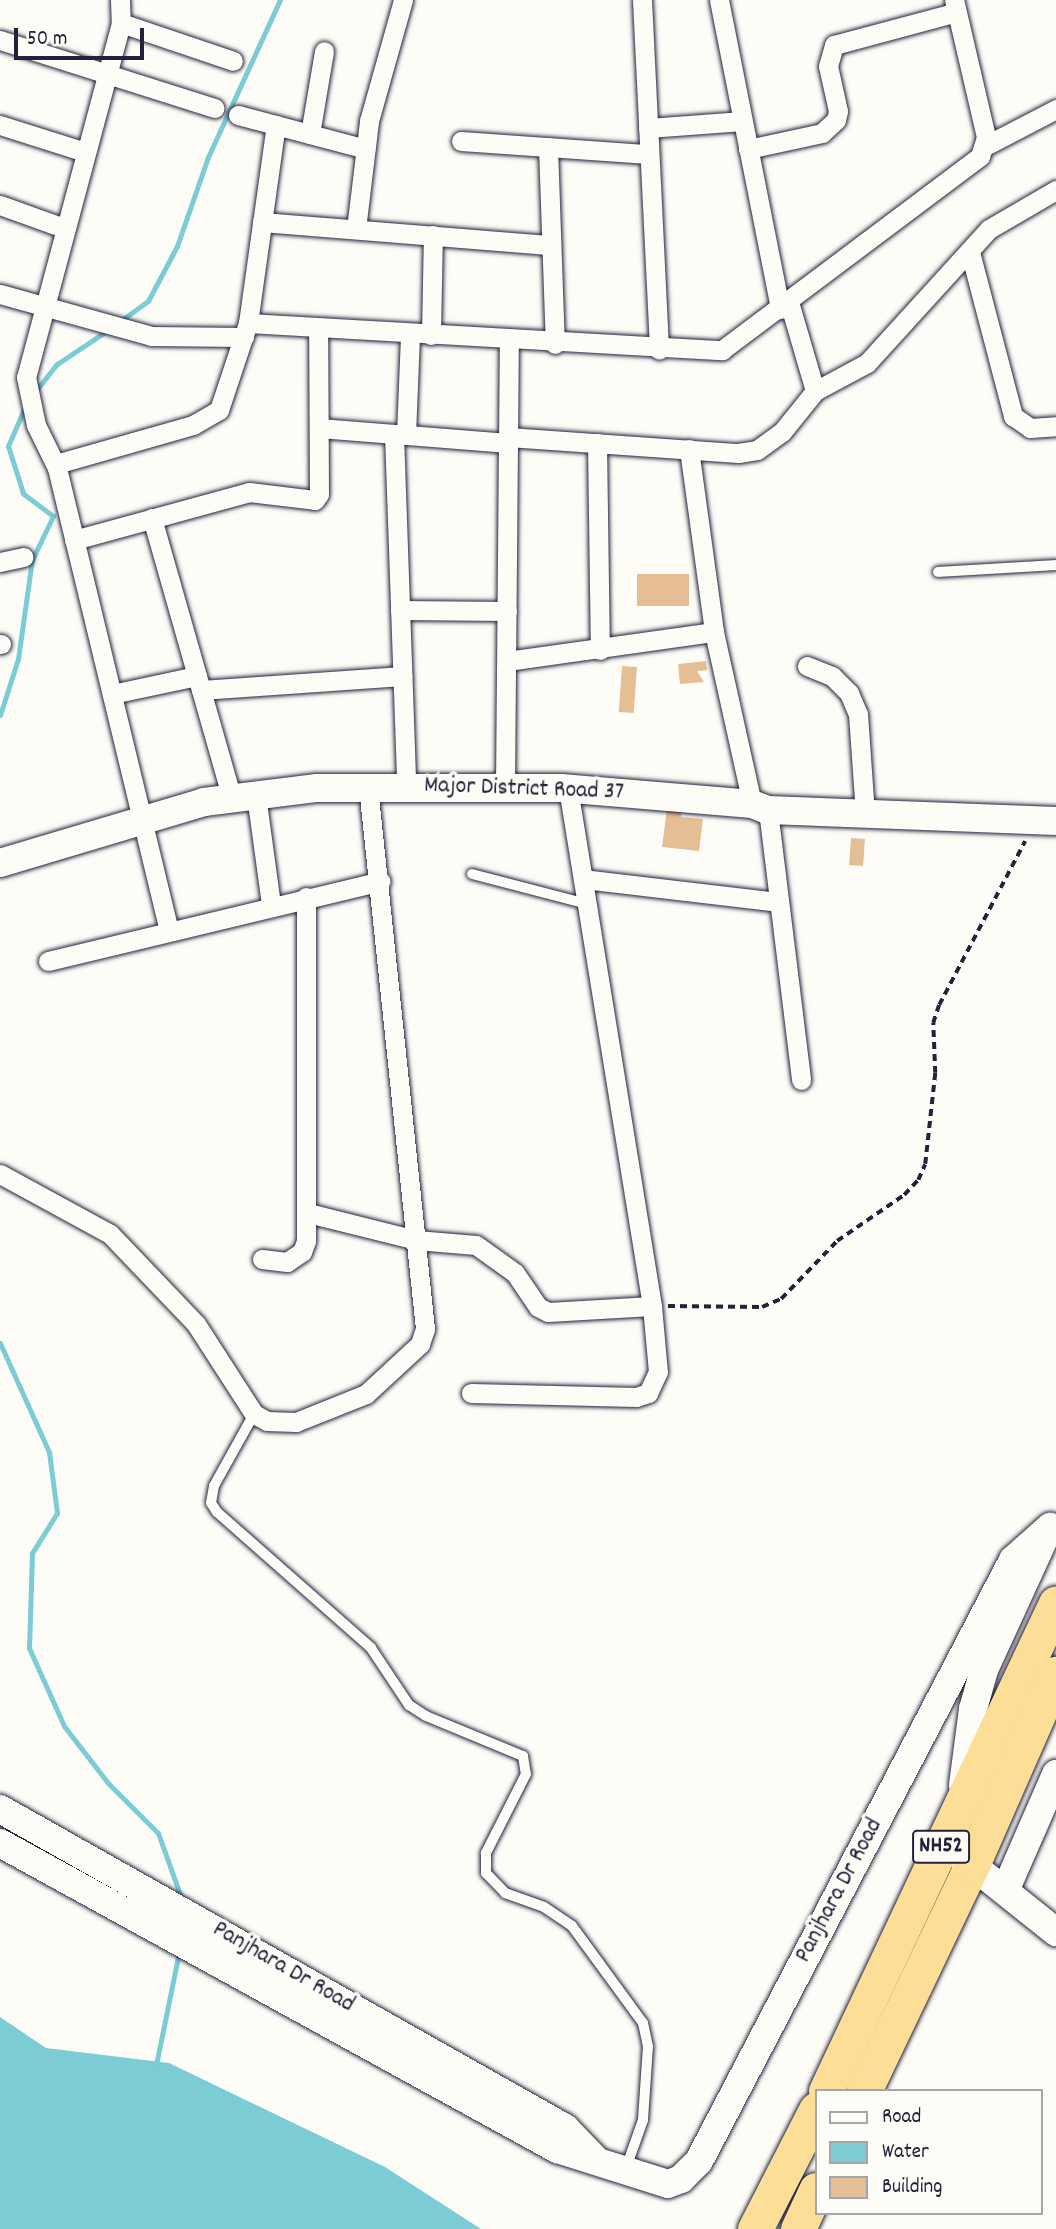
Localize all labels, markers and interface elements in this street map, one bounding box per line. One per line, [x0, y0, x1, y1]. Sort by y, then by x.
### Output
scale bar [18, 14, 147, 58]
text: 50 m [27, 25, 67, 55]
street label: Major District Road 37 [424, 772, 624, 808]
street label: Panjhara Dr Road [790, 1814, 890, 1968]
road number: NH52 [911, 1828, 971, 1866]
street label: Panjhara Dr Road [207, 1916, 359, 2020]
legend [814, 2089, 1042, 2215]
text: Road [882, 2103, 921, 2133]
text: Water [882, 2138, 929, 2168]
text: Building [882, 2173, 942, 2203]

